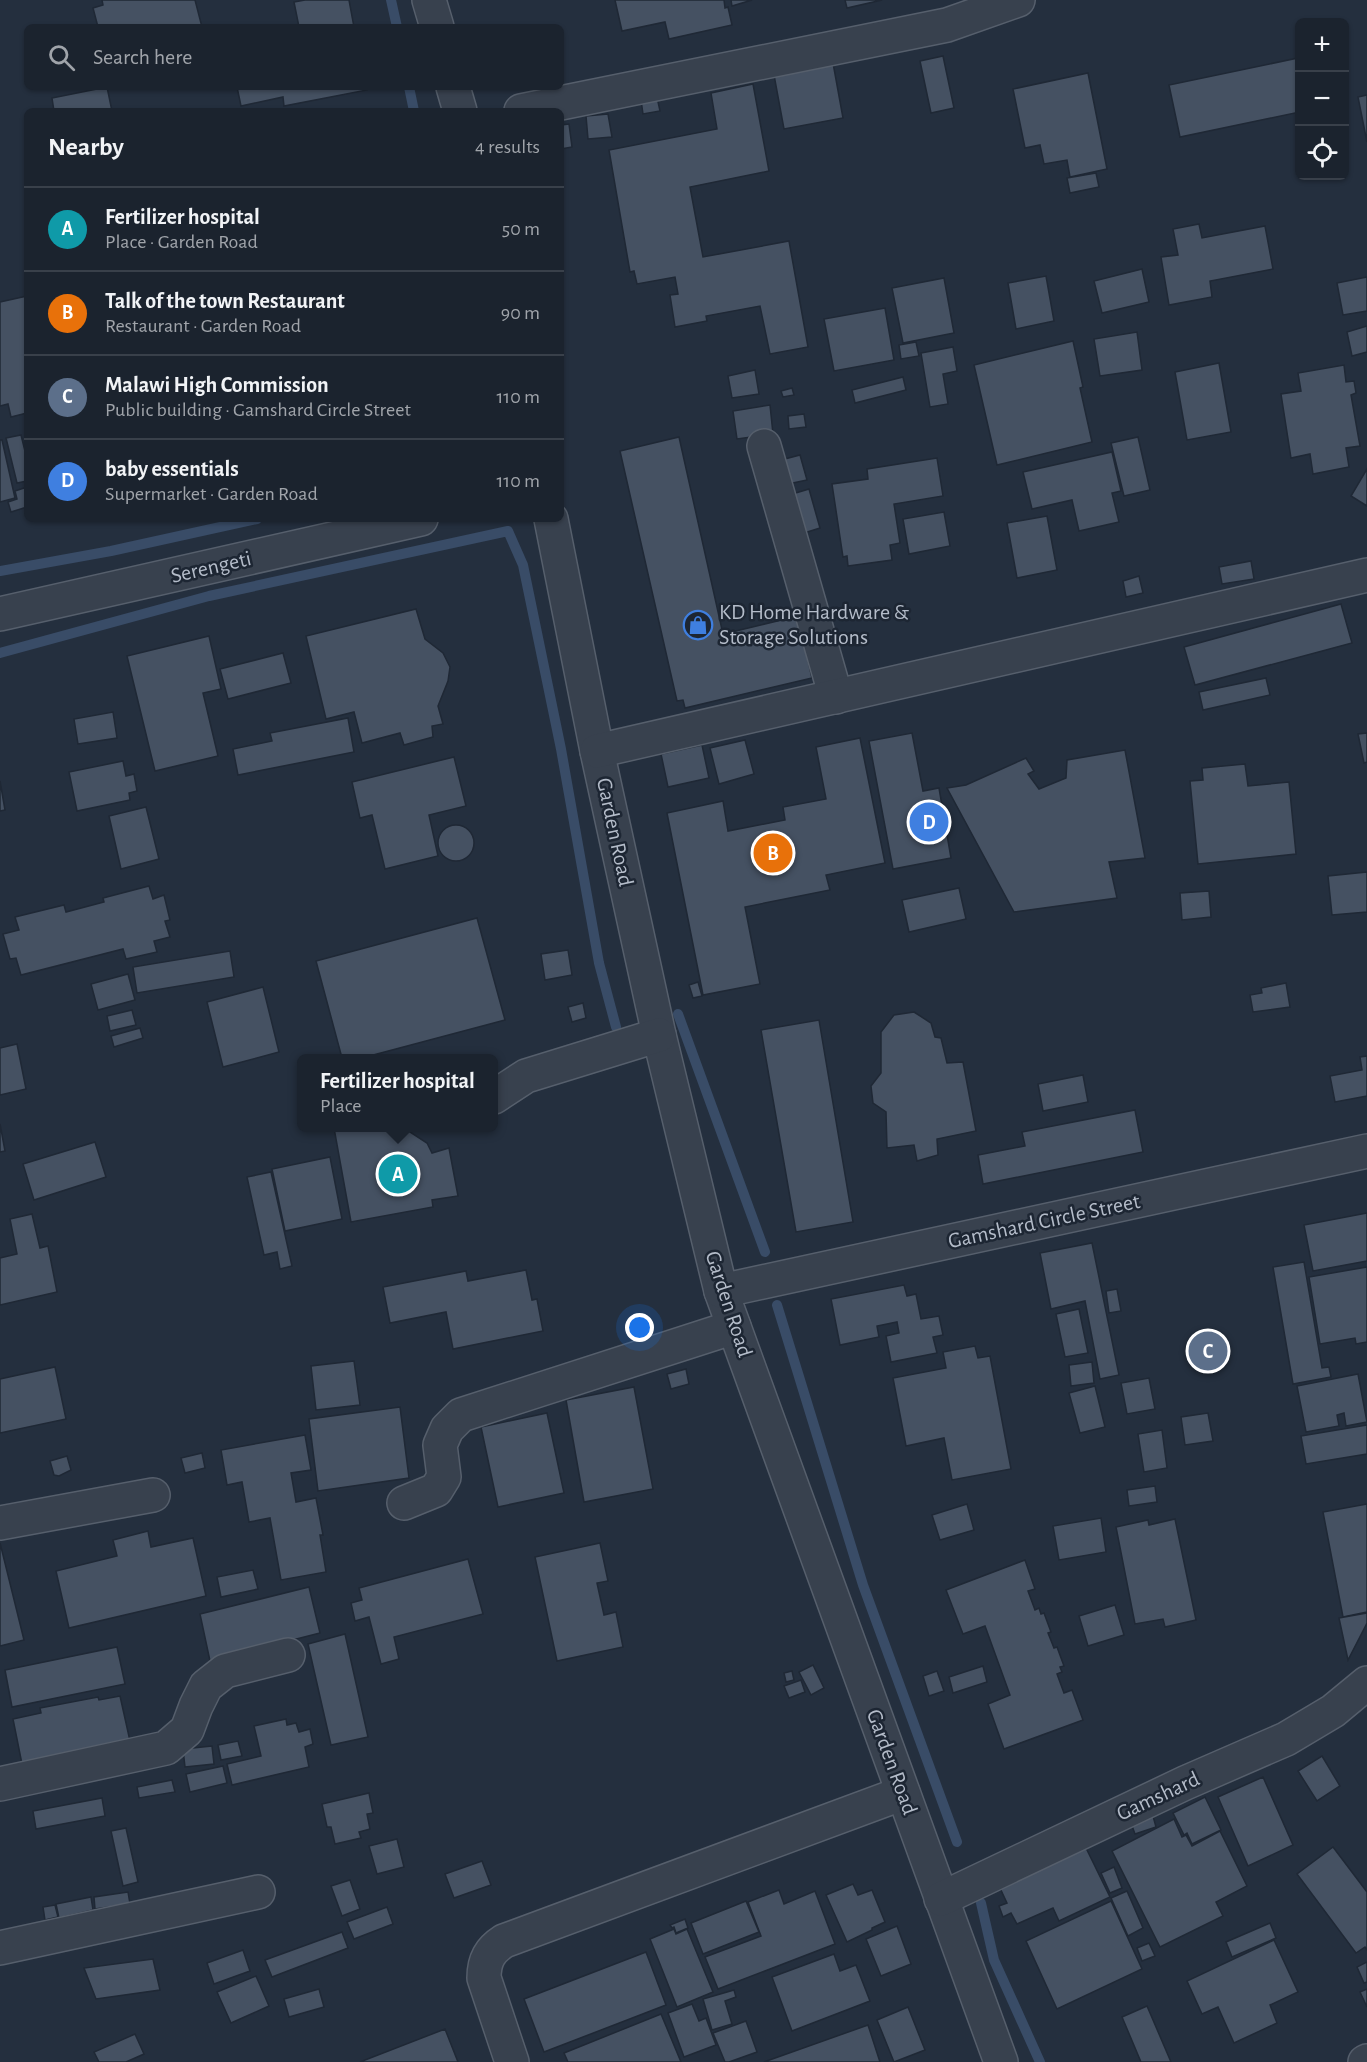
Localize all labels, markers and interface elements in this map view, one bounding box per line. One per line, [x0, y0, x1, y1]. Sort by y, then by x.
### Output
map controls [1295, 18, 1349, 180]
button: + [1295, 18, 1349, 72]
search box [24, 24, 564, 90]
icon: search [45, 41, 78, 74]
text: Search here [93, 46, 192, 68]
button: − [1295, 72, 1349, 126]
button: locate [1295, 126, 1349, 180]
text: Nearby [48, 134, 124, 160]
text: 4 results [475, 137, 540, 157]
text: Fertilizer hospital [105, 206, 260, 228]
text: A [62, 219, 74, 239]
text: 50 m [502, 219, 540, 239]
text: Place · Garden Road [105, 232, 258, 252]
text: Talk of the town Restaurant [105, 290, 345, 312]
text: B [62, 303, 73, 323]
text: 90 m [501, 303, 540, 323]
text: Restaurant · Garden Road [105, 316, 301, 336]
text: Malawi High Commission [105, 374, 329, 396]
text: C [62, 387, 73, 407]
text: 110 m [496, 387, 540, 407]
text: Public building · Gamshard Circle Street [105, 400, 411, 420]
text: baby essentials [105, 458, 239, 480]
text: D [61, 471, 74, 491]
text: 110 m [496, 471, 540, 491]
text: Supermarket · Garden Road [105, 484, 318, 504]
street label: Serengeti [169, 547, 253, 587]
place label: KD Home Hardware & Storage Solutions [719, 601, 910, 648]
shop icon: KD Home Hardware & Storage Solutions [682, 609, 714, 641]
street label: Garden Road [593, 776, 637, 888]
pin: D [910, 800, 948, 844]
pin: B [754, 830, 792, 876]
popup [297, 1054, 498, 1132]
text: Fertilizer hospital [320, 1070, 475, 1092]
text: Place [320, 1096, 362, 1116]
pin: A [378, 1152, 418, 1196]
street label: Gamshard Circle Street [946, 1190, 1142, 1252]
street label: Garden Road [701, 1248, 757, 1360]
your location [625, 1313, 654, 1342]
pin: C [1188, 1328, 1228, 1374]
street label: Garden Road [863, 1706, 921, 1818]
street label: Gamshard [1113, 1767, 1203, 1825]

